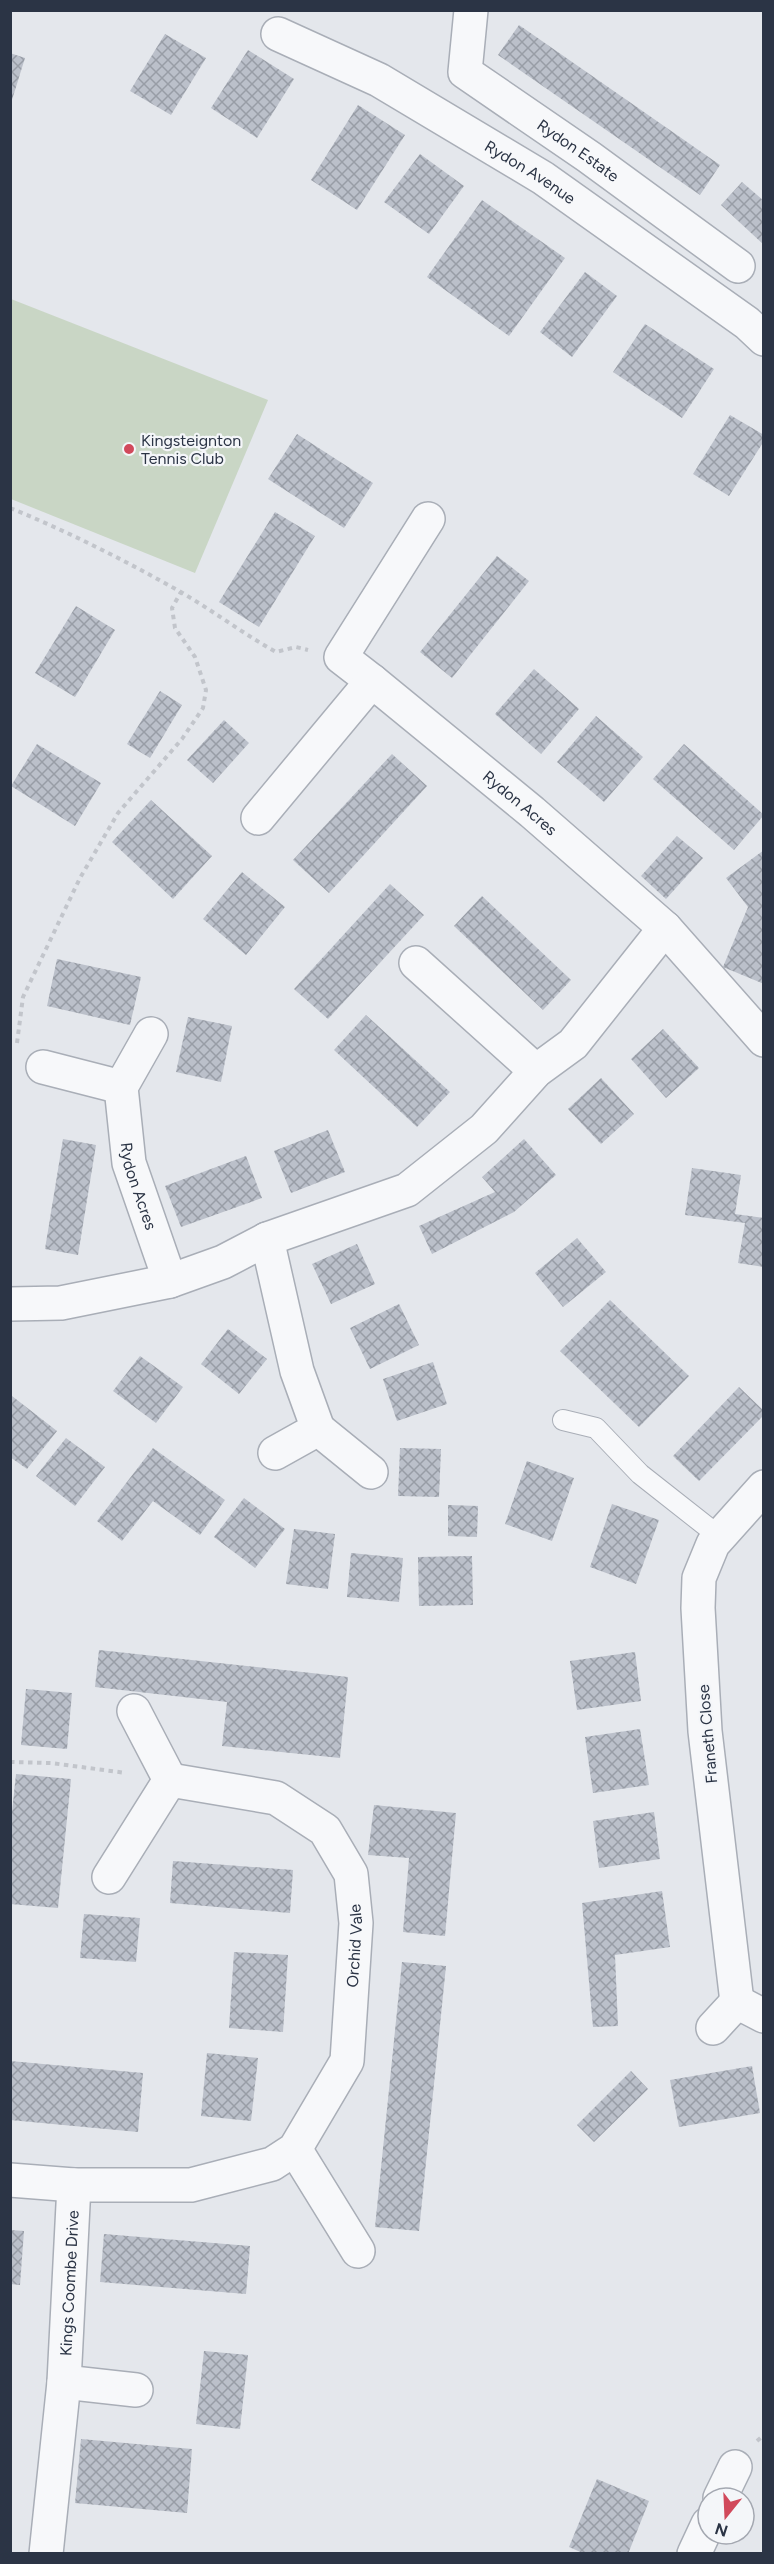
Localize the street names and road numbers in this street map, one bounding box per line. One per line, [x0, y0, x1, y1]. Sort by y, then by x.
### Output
street label: Rydon Estate [533, 115, 623, 186]
street label: Rydon Avenue [481, 136, 579, 208]
street label: Rydon Acres [479, 767, 561, 839]
street label: Rydon Acres [117, 1141, 160, 1232]
street label: Franeth Close [694, 1683, 721, 1784]
street label: Orchid Vale [343, 1903, 366, 1988]
street label: Kings Coombe Drive [56, 2209, 83, 2357]

